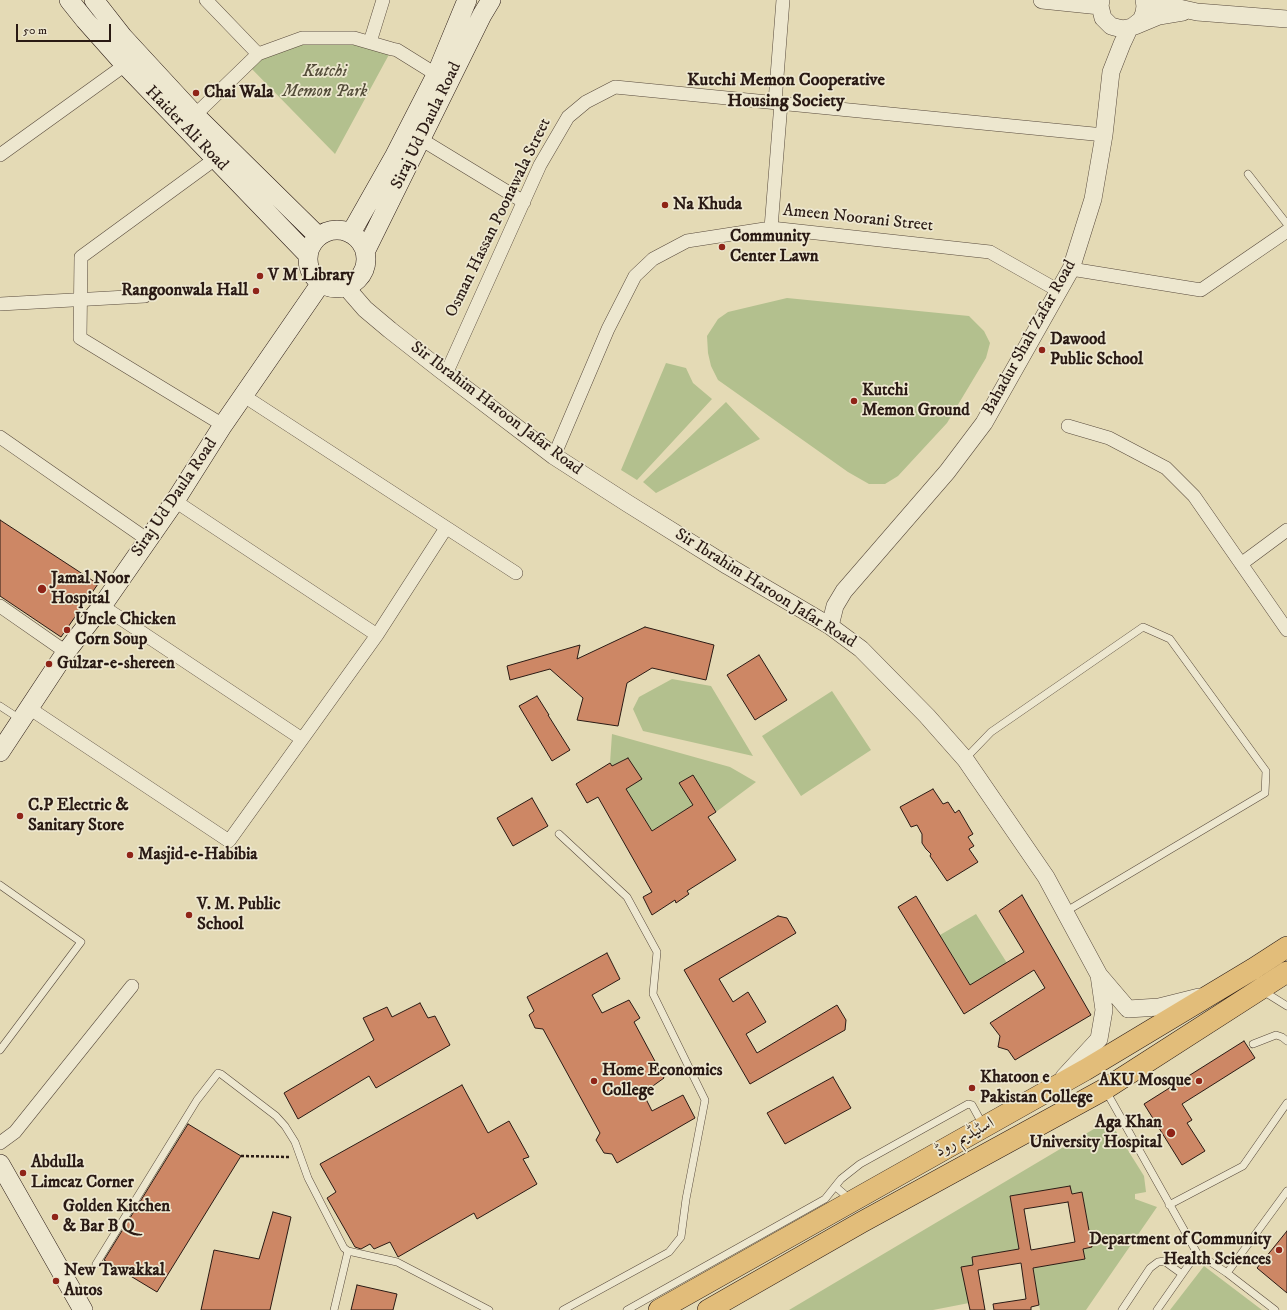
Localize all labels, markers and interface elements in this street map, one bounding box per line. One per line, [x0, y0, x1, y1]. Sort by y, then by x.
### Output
scale bar [18, 16, 113, 42]
text: 50 m [23, 23, 47, 38]
street label: Siraj Ud Daula Road [387, 59, 467, 193]
park label: Kutchi Memon Park [283, 62, 367, 102]
district label: Kutchi Memon Cooperative Housing Society [687, 70, 885, 112]
street label: Haider Ali Road [140, 82, 232, 176]
place label: Chai Wala [204, 83, 274, 103]
marker: Chai Wala [191, 88, 201, 98]
street label: Osman Hassan Poonawala Street [442, 115, 556, 321]
place label: Na Khuda [673, 195, 742, 215]
marker: Na Khuda [660, 200, 670, 210]
street label: Ameen Noorani Street [782, 201, 934, 237]
place label: Community Center Lawn [730, 227, 819, 267]
marker: Community Center Lawn [717, 242, 727, 252]
street label: Bahadur Shah Zafar Road [979, 257, 1081, 419]
place label: V M Library [268, 266, 354, 286]
marker: V M Library [255, 271, 265, 281]
place label: Rangoonwala Hall [121, 281, 248, 301]
marker: Rangoonwala Hall [251, 286, 261, 296]
place label: Dawood Public School [1050, 330, 1143, 370]
street label: Sir Ibrahim Haroon Jafar Road [406, 338, 586, 480]
marker: Dawood Public School [1037, 345, 1047, 355]
place label: Kutchi Memon Ground [862, 381, 970, 421]
marker: Kutchi Memon Ground [849, 396, 859, 406]
street label: Siraj Ud Daula Road [128, 435, 222, 561]
street label: Sir Ibrahim Haroon Jafar Road [671, 525, 859, 653]
place label: Jamal Noor Hospital [51, 569, 130, 609]
marker: Jamal Noor Hospital [36, 583, 48, 595]
place label: Uncle Chicken Corn Soup [75, 610, 176, 650]
marker: Uncle Chicken Corn Soup [62, 625, 72, 635]
place label: Gulzar-e-shereen [57, 654, 175, 674]
marker: Gulzar-e-shereen [44, 659, 54, 669]
place label: C.P Electric & Sanitary Store [28, 796, 128, 836]
marker: C.P Electric & Sanitary Store [15, 811, 25, 821]
place label: Masjid-e-Habibia [138, 845, 258, 865]
marker: Masjid-e-Habibia [125, 850, 135, 860]
place label: V. M. Public School [197, 895, 281, 935]
marker: V. M. Public School [184, 910, 194, 920]
place label: Home Economics College [602, 1061, 723, 1101]
place label: Khatoon e Pakistan College [980, 1068, 1093, 1108]
place label: AKU Mosque [1099, 1071, 1191, 1091]
marker: Home Economics College [589, 1076, 599, 1086]
marker: AKU Mosque [1194, 1076, 1204, 1086]
marker: Khatoon e Pakistan College [967, 1083, 977, 1093]
street label: اسٹیڈیم روڈ [932, 1113, 998, 1163]
place label: Aga Khan University Hospital [1029, 1113, 1162, 1153]
marker: Aga Khan University Hospital [1165, 1127, 1177, 1139]
place label: Abdulla Limcaz Corner [31, 1153, 134, 1193]
marker: Abdulla Limcaz Corner [18, 1168, 28, 1178]
place label: Golden Kitchen & Bar B Q [63, 1197, 170, 1237]
marker: Golden Kitchen & Bar B Q [50, 1212, 60, 1222]
place label: Department of Community Health Sciences [1089, 1230, 1271, 1270]
marker: Department of Community Health Sciences [1274, 1245, 1284, 1255]
place label: New Tawakkal Autos [64, 1261, 165, 1301]
marker: New Tawakkal Autos [51, 1276, 61, 1286]

